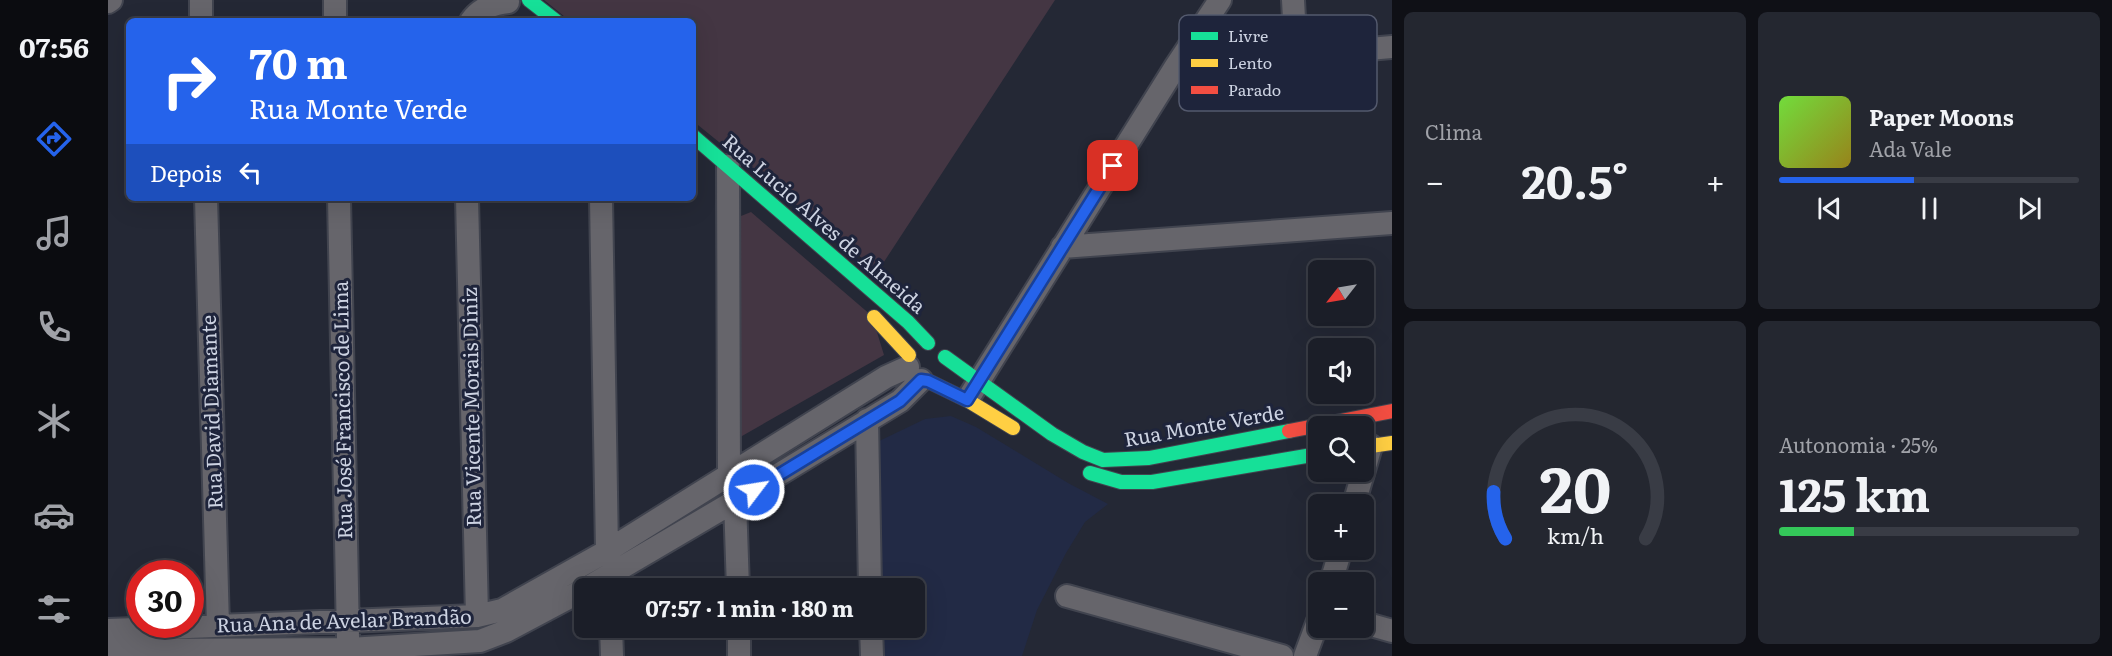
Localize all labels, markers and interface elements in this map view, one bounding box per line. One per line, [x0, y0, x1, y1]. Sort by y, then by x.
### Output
legend [1179, 15, 1377, 111]
text: Livre [1228, 23, 1268, 47]
text: 07:56 [19, 26, 89, 66]
text: 70 m [249, 30, 348, 92]
icon: right [150, 42, 228, 120]
text: Lento [1228, 50, 1272, 74]
text: Parado [1228, 77, 1281, 101]
text: Rua Monte Verde [249, 87, 468, 127]
text: Paper Moons [1869, 100, 2014, 133]
text: Clima [1425, 116, 1482, 146]
icon: directions [33, 118, 75, 160]
street label: Rua Lucio Alves de Almeida [717, 126, 934, 319]
text: Ada Vale [1869, 133, 1952, 163]
pin [1087, 140, 1138, 191]
text: 20.5° [1521, 146, 1629, 213]
icon: arrive [1096, 149, 1129, 182]
text: − [1425, 155, 1444, 204]
text: + [1706, 155, 1725, 204]
text: Depois [150, 156, 222, 189]
icon: left [234, 156, 267, 189]
icon: previous [1813, 192, 1846, 225]
icon: pause [1913, 192, 1946, 225]
icon: next [2013, 192, 2046, 225]
icon: music [33, 212, 75, 254]
north arrow [1308, 260, 1374, 326]
map controls [1308, 260, 1374, 638]
street label: Rua José Francisco de Lima [324, 280, 358, 540]
street label: Rua Vicente Morais Diniz [453, 287, 487, 527]
icon: phone [33, 306, 75, 348]
street label: Rua David Diamante [192, 314, 228, 510]
button: sound [1308, 338, 1374, 404]
street label: Rua Monte Verde [1121, 395, 1286, 453]
icon: climate [33, 400, 75, 442]
button: search [1308, 416, 1374, 482]
text: Autonomia · 25% [1779, 429, 1938, 459]
text: 20 [1539, 440, 1611, 532]
position arrow [722, 458, 786, 522]
text: 125 km [1779, 459, 1930, 526]
icon: car [33, 494, 75, 536]
button: + [1308, 494, 1374, 560]
text: km/h [1546, 520, 1604, 552]
speed limit sign: 30 [126, 560, 204, 638]
button: − [1308, 572, 1374, 638]
icon: filters [33, 588, 75, 630]
text: 07:57 · 1 min · 180 m [645, 591, 854, 624]
street label: Rua Ana de Avelar Brandão [216, 600, 472, 638]

